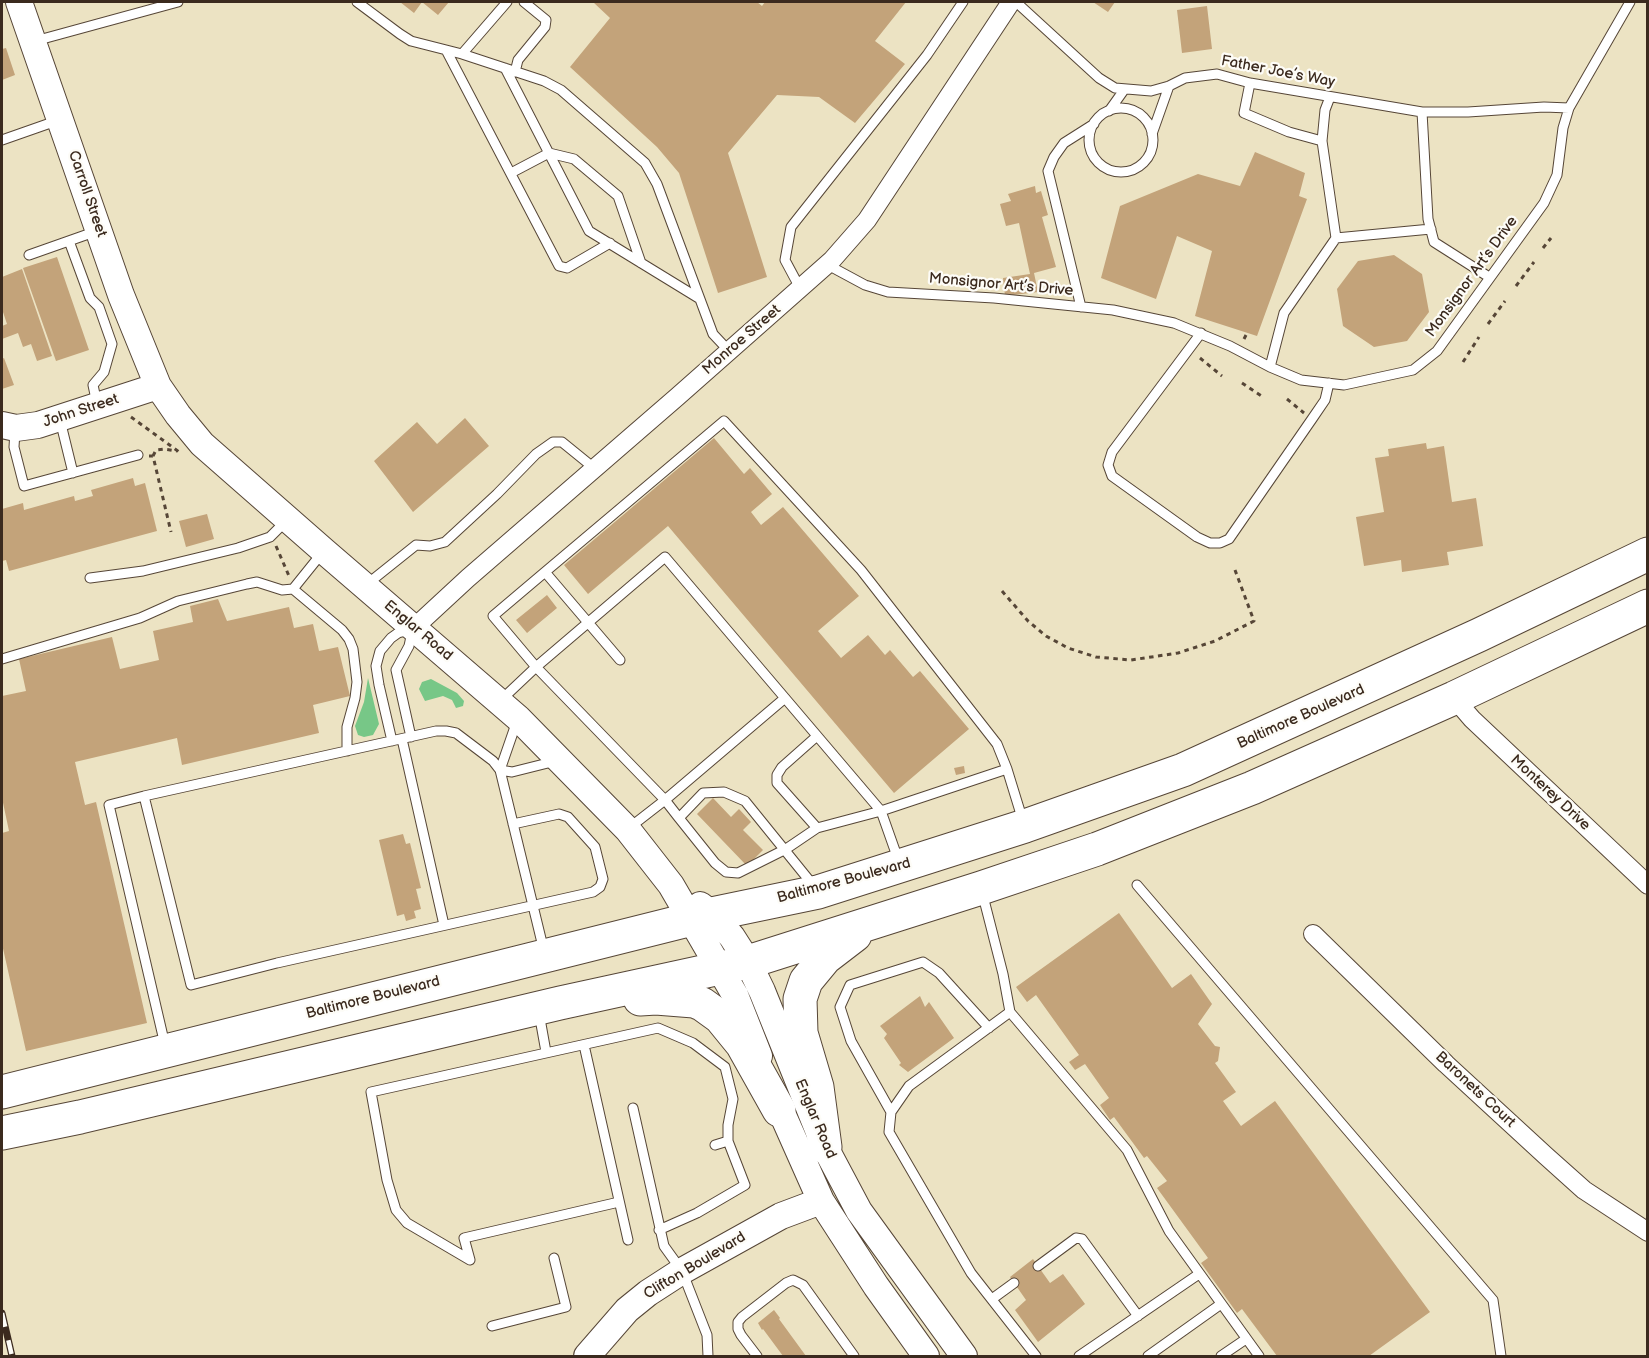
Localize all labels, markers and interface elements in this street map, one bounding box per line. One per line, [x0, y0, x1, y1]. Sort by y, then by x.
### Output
street label: Father Joe’s Way [1220, 52, 1336, 92]
street label: Carroll Street [64, 148, 110, 240]
street label: Monsignor Art’s Drive [1422, 213, 1522, 341]
street label: Monsignor Art’s Drive [928, 270, 1074, 300]
street label: Monroe Street [699, 301, 785, 379]
street label: John Street [41, 390, 121, 432]
street label: Englar Road [380, 597, 456, 665]
street label: Baltimore Boulevard [1235, 681, 1367, 753]
street label: Monterey Drive [1506, 751, 1594, 835]
street label: Baltimore Boulevard [775, 855, 913, 907]
street label: Baltimore Boulevard [304, 973, 442, 1023]
street label: Baronets Court [1431, 1048, 1519, 1132]
street label: Englar Road [790, 1077, 840, 1161]
street label: Clifton Boulevard [641, 1229, 749, 1303]

